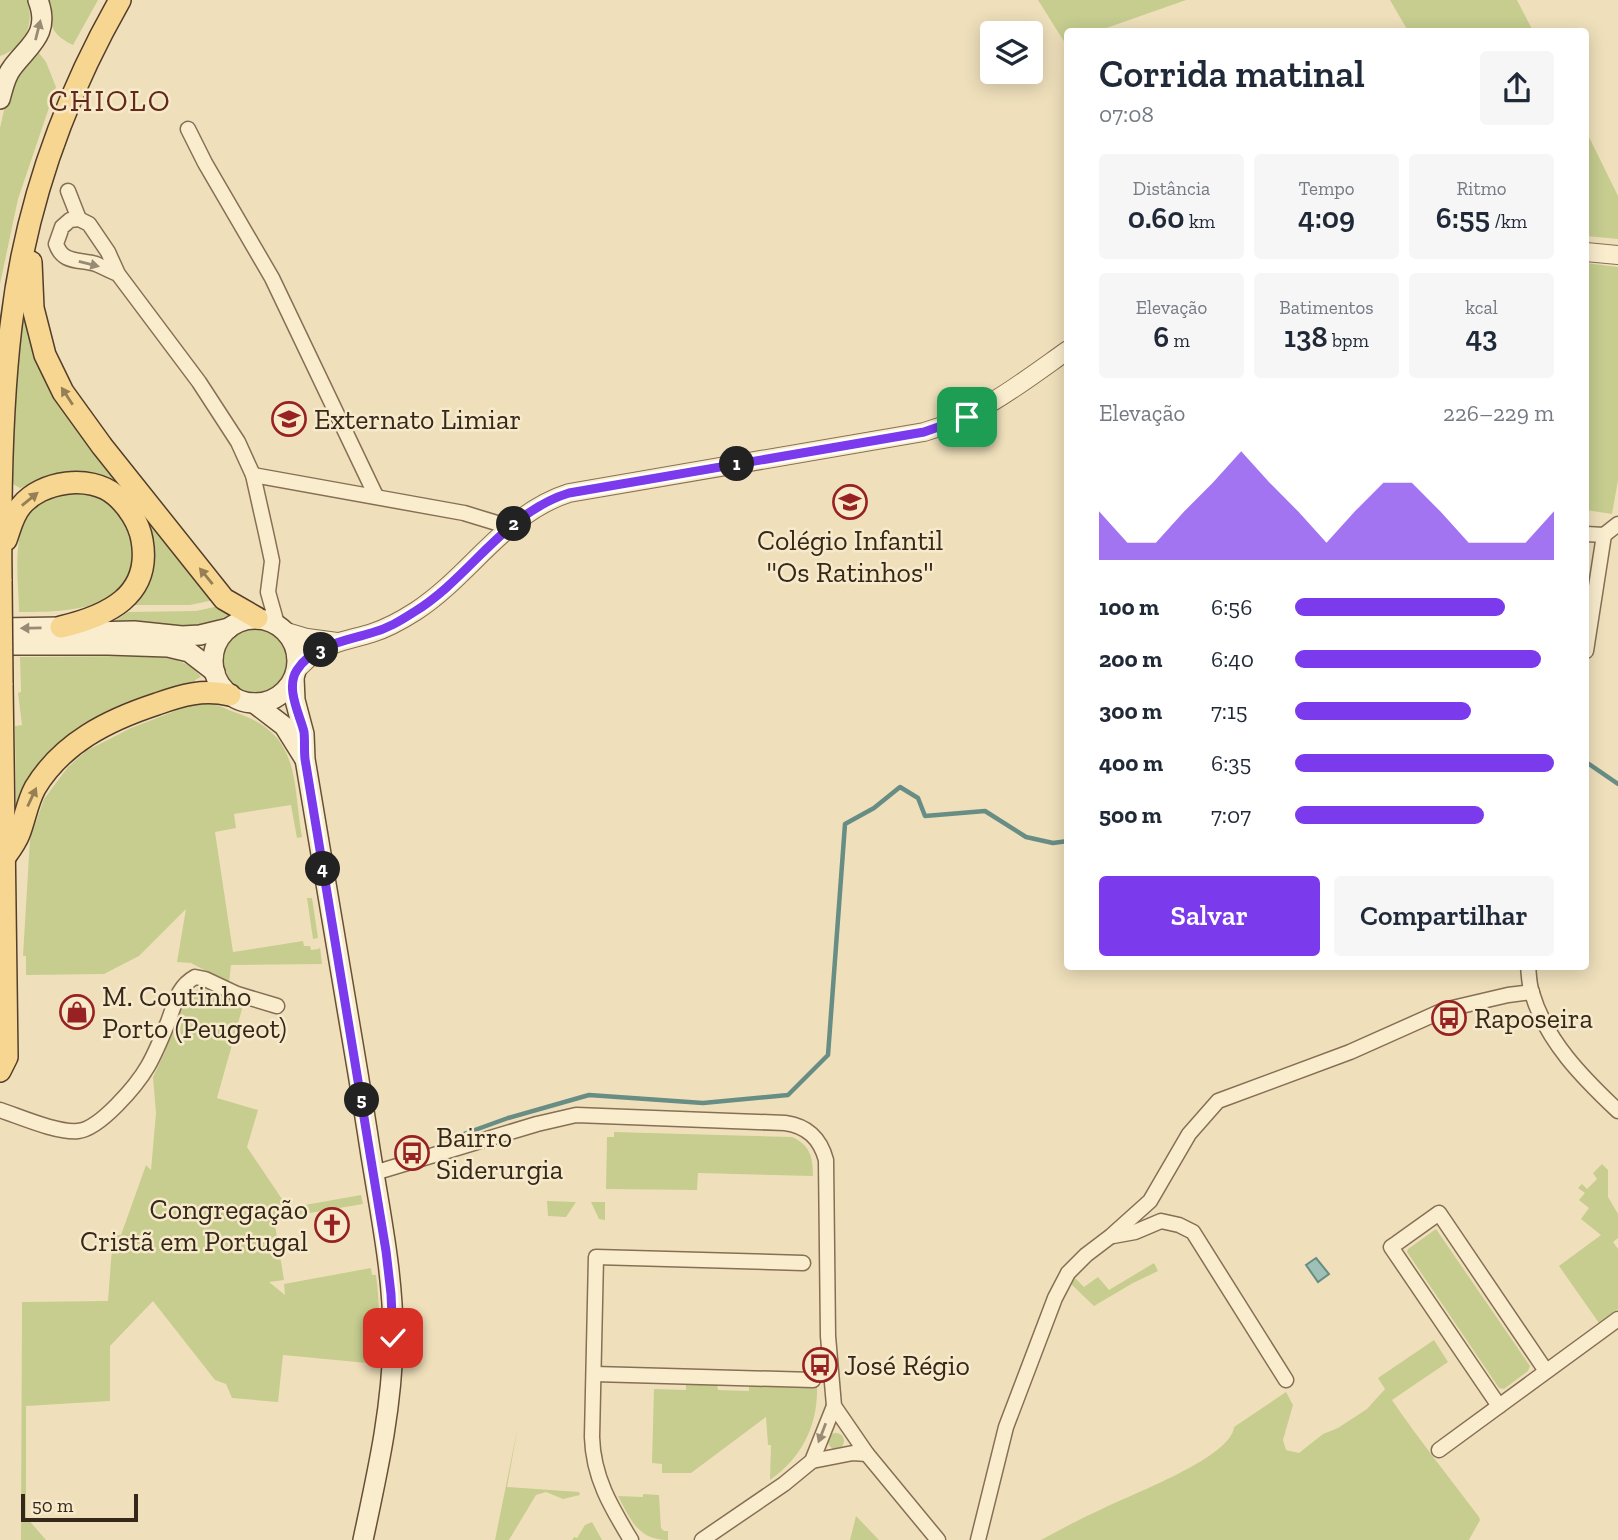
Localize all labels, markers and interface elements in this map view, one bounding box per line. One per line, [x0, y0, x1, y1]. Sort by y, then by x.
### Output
one-way arrow [33, 19, 44, 41]
map controls [980, 21, 1043, 84]
button: layers [980, 21, 1043, 84]
text: Corrida matinal [1099, 51, 1365, 97]
button: share [1480, 51, 1554, 125]
district label: CHIOLO [48, 83, 172, 119]
text: 07:08 [1099, 100, 1154, 128]
text: Distância [1133, 177, 1210, 200]
text: Tempo [1298, 177, 1355, 200]
text: Ritmo [1456, 177, 1507, 200]
text: 0.60 [1128, 200, 1185, 236]
text: 4:09 [1298, 200, 1355, 236]
text: 6:55 [1436, 200, 1490, 236]
text: km [1185, 210, 1215, 233]
text: /km [1490, 210, 1527, 233]
one-way arrow [78, 259, 100, 270]
text: Elevação [1136, 296, 1207, 319]
text: Batimentos [1279, 296, 1374, 319]
text: kcal [1465, 296, 1498, 319]
text: 6 [1153, 319, 1169, 355]
text: 138 [1284, 319, 1328, 355]
text: 43 [1465, 319, 1498, 355]
text: m [1169, 329, 1190, 352]
text: bpm [1328, 329, 1369, 352]
one-way arrow [60, 386, 73, 406]
pin [937, 387, 997, 447]
icon: arrive [948, 398, 986, 436]
text: Elevação [1099, 399, 1185, 427]
text: 226–229 m [1443, 399, 1554, 427]
school or university icon: Externato Limiar [270, 400, 308, 438]
place label: Externato Limiar [314, 403, 521, 436]
pin: 1 [720, 447, 754, 482]
text: 1 [733, 452, 740, 475]
school or university icon: Colégio Infantil "Os Ratinhos" [831, 483, 869, 521]
one-way arrow [21, 492, 38, 507]
pin: 2 [496, 506, 532, 542]
text: 2 [508, 512, 519, 535]
place label: Colégio Infantil "Os Ratinhos" [757, 524, 943, 589]
one-way arrow [198, 567, 213, 585]
text: 100 m [1099, 593, 1159, 621]
text: 6:56 [1211, 593, 1252, 621]
one-way arrow [19, 622, 41, 634]
pin: 3 [304, 632, 338, 668]
text: 3 [315, 638, 326, 661]
text: 200 m [1099, 645, 1162, 673]
text: 6:40 [1211, 645, 1254, 673]
text: 300 m [1099, 697, 1162, 725]
text: 7:15 [1211, 697, 1248, 725]
text: 400 m [1099, 749, 1163, 777]
text: 6:35 [1211, 749, 1251, 777]
one-way arrow [26, 787, 38, 807]
text: 500 m [1099, 801, 1162, 829]
text: 7:07 [1211, 801, 1251, 829]
pin: 4 [306, 852, 340, 886]
text: 4 [317, 857, 328, 880]
button: Salvar [1099, 876, 1320, 956]
button: Compartilhar [1334, 876, 1554, 956]
place label: M. Coutinho Porto (Peugeot) [102, 980, 287, 1045]
shop icon: M. Coutinho Porto (Peugeot) [58, 993, 96, 1031]
bus stop icon: Raposeira [1430, 999, 1468, 1037]
place label: Raposeira [1474, 1002, 1594, 1035]
pin: 5 [344, 1082, 380, 1118]
text: 5 [357, 1088, 366, 1111]
place label: Bairro Siderurgia [436, 1121, 564, 1186]
bus stop icon: Bairro Siderurgia [393, 1134, 431, 1172]
place label: Congregação Cristã em Portugal [80, 1193, 308, 1258]
church icon: Congregação Cristã em Portugal [313, 1206, 351, 1244]
pin [363, 1308, 423, 1368]
icon: check [374, 1319, 412, 1357]
bus stop icon: José Régio [801, 1346, 839, 1384]
place label: José Régio [844, 1349, 970, 1382]
one-way arrow [816, 1423, 827, 1444]
scale bar [21, 1491, 138, 1523]
text: 50 m [32, 1494, 73, 1517]

